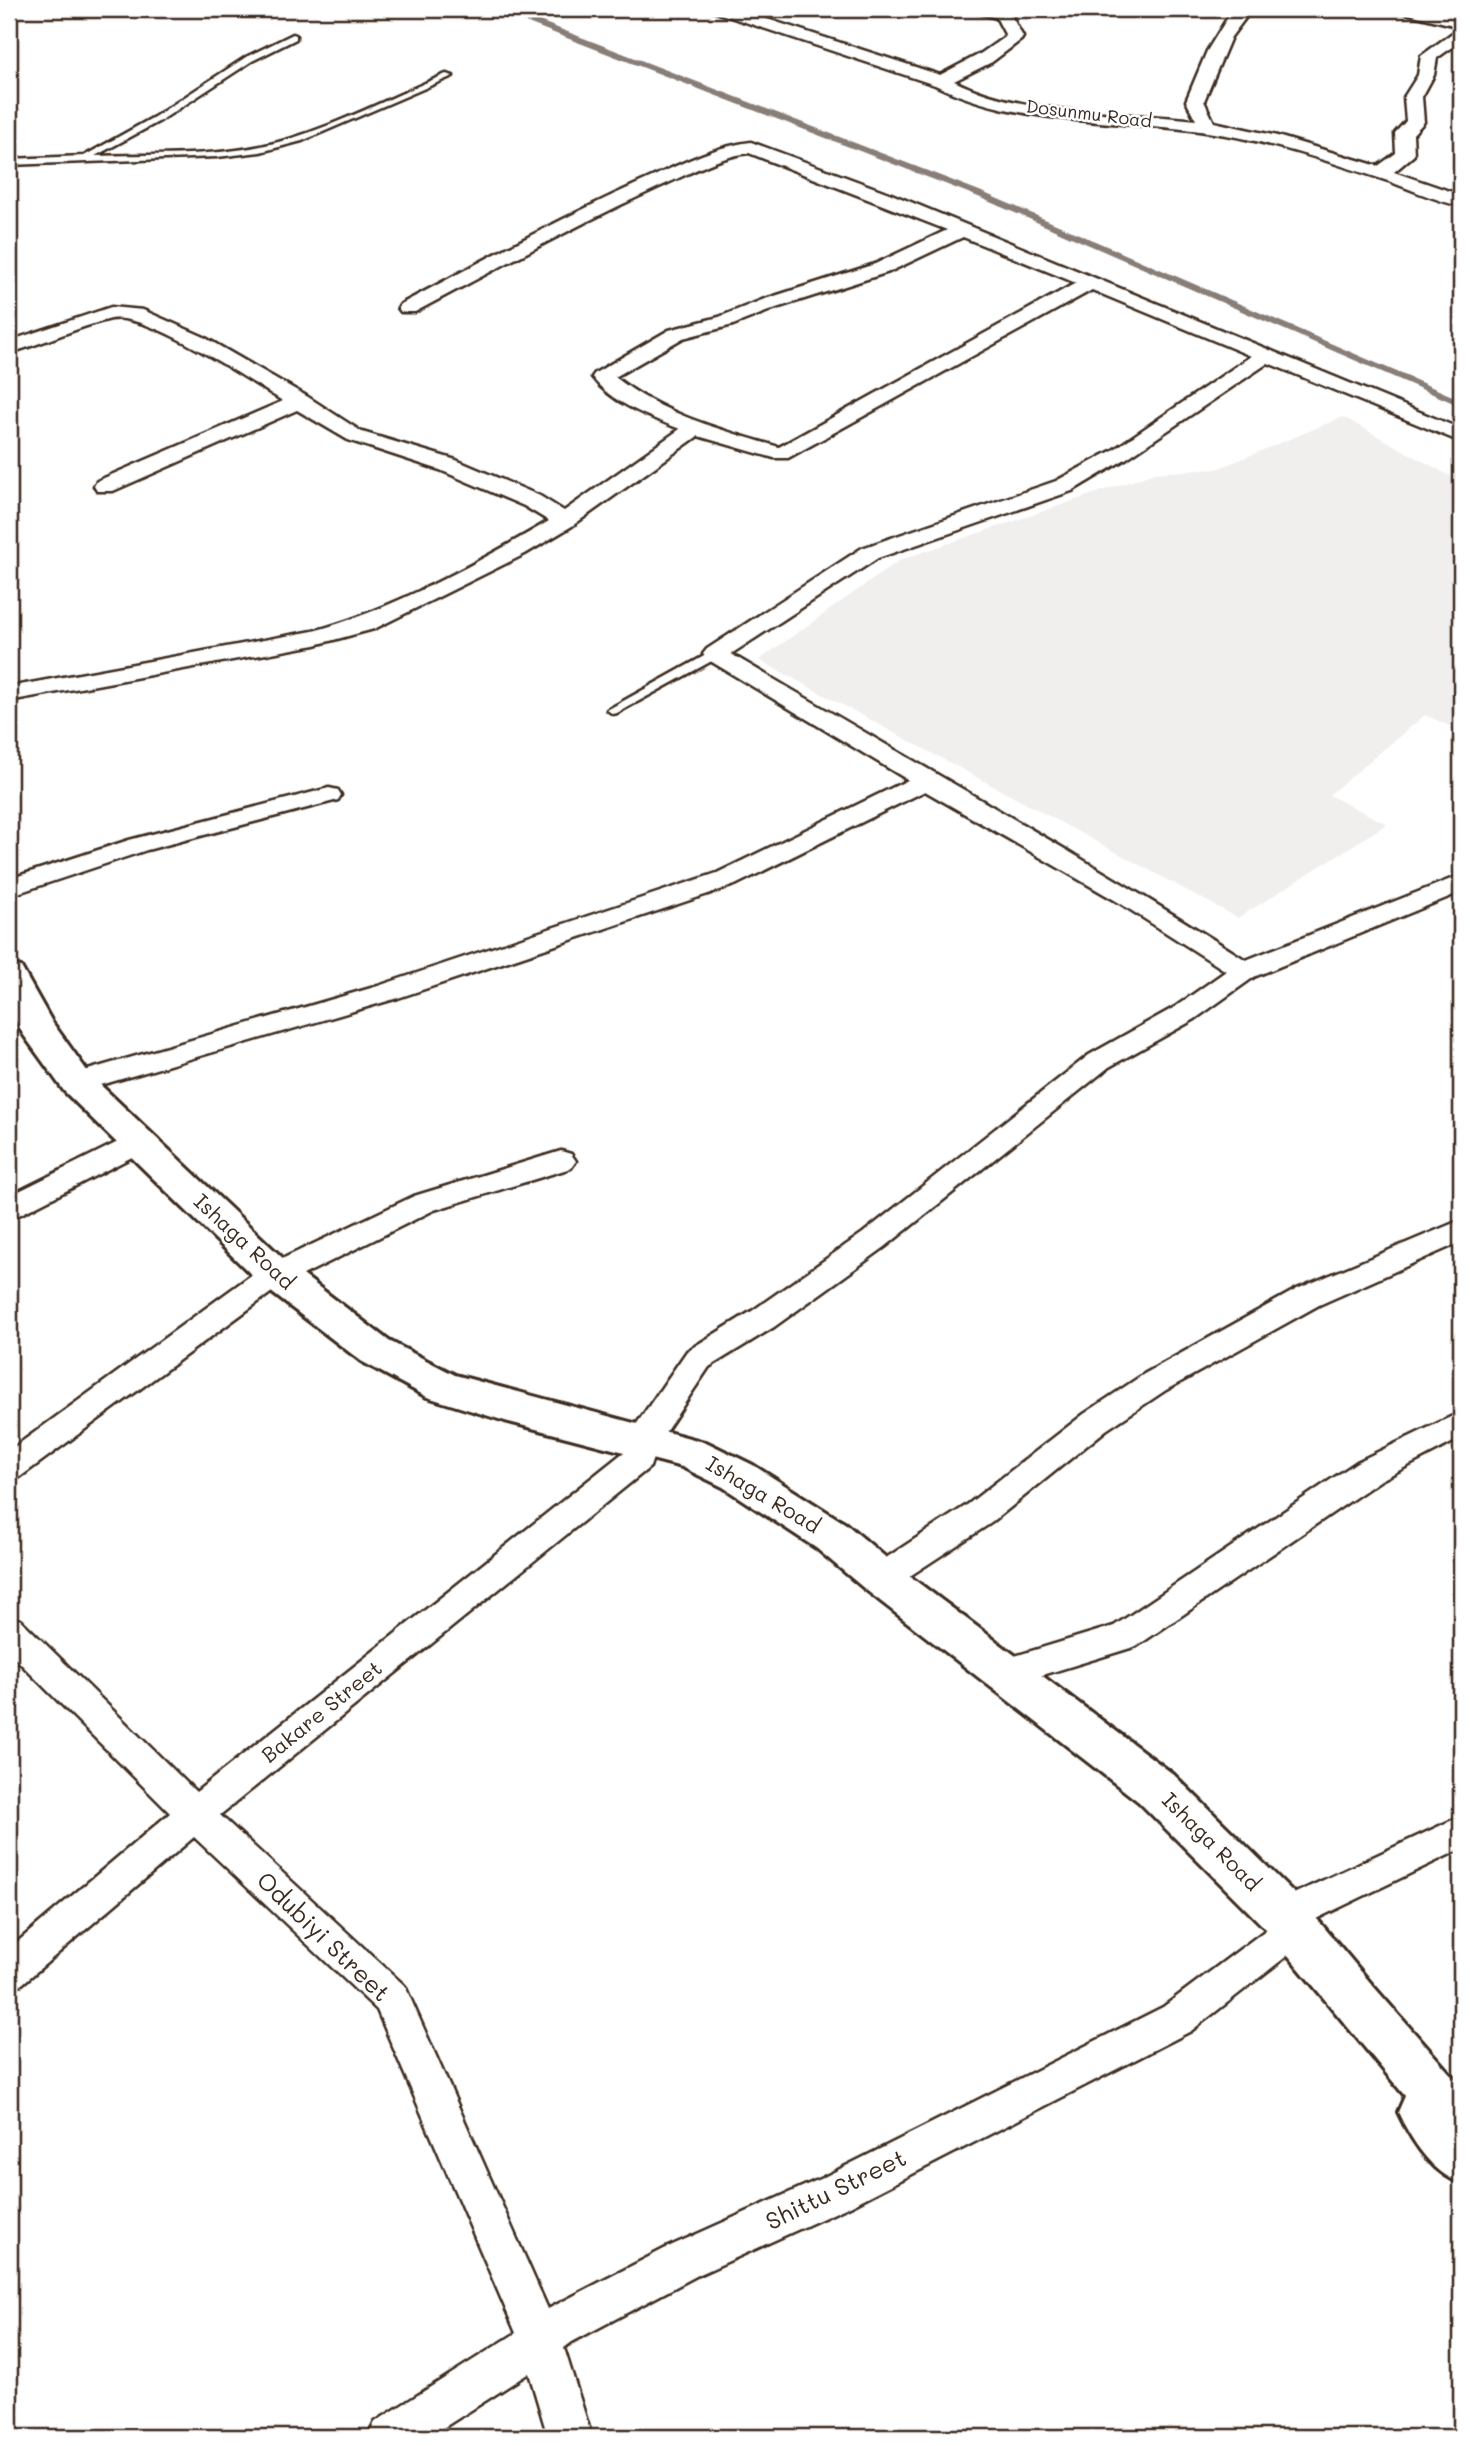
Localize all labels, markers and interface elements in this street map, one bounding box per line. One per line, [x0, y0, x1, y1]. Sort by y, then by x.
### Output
street label: Dosunmu Road [1025, 93, 1153, 133]
street label: Ishaga Road [189, 1187, 301, 1295]
street label: Ishaga Road [702, 1449, 826, 1538]
street label: Bakare Street [255, 1654, 387, 1768]
street label: Ishaga Road [1157, 1786, 1267, 1896]
street label: Odubiyi Street [251, 1864, 397, 2007]
street label: Shittu Street [760, 2141, 911, 2236]

